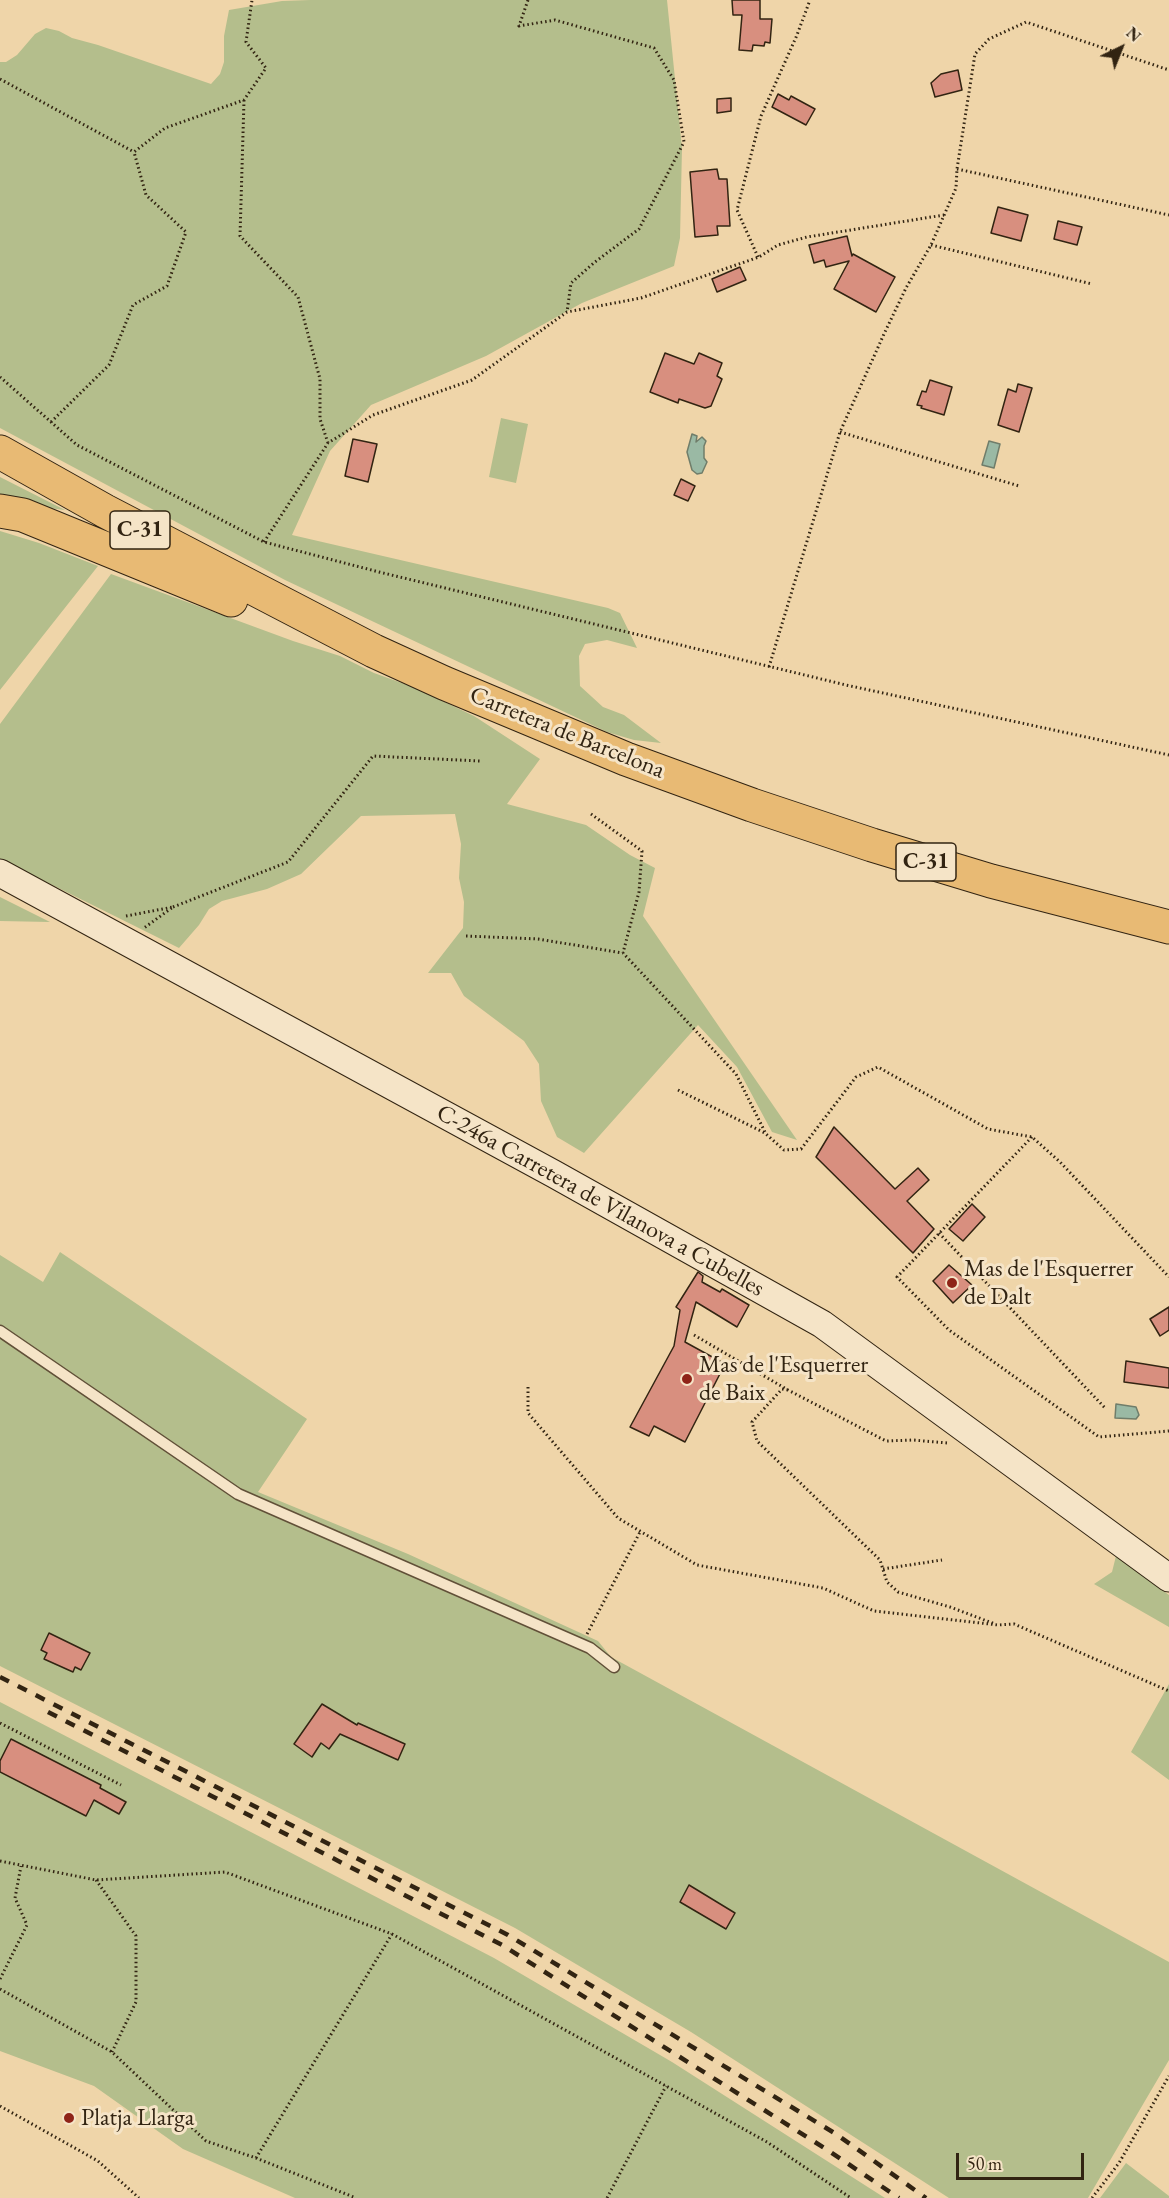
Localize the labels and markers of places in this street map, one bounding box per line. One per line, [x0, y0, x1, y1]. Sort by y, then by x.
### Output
place label: Mas de l'Esquerrer de Dalt [964, 1255, 1133, 1311]
marker: Mas de l'Esquerrer de Dalt [945, 1276, 959, 1290]
place label: Mas de l'Esquerrer de Baix [699, 1351, 868, 1407]
marker: Mas de l'Esquerrer de Baix [680, 1372, 694, 1386]
place label: Platja Llarga [81, 2104, 194, 2132]
marker: Platja Llarga [62, 2111, 76, 2125]

